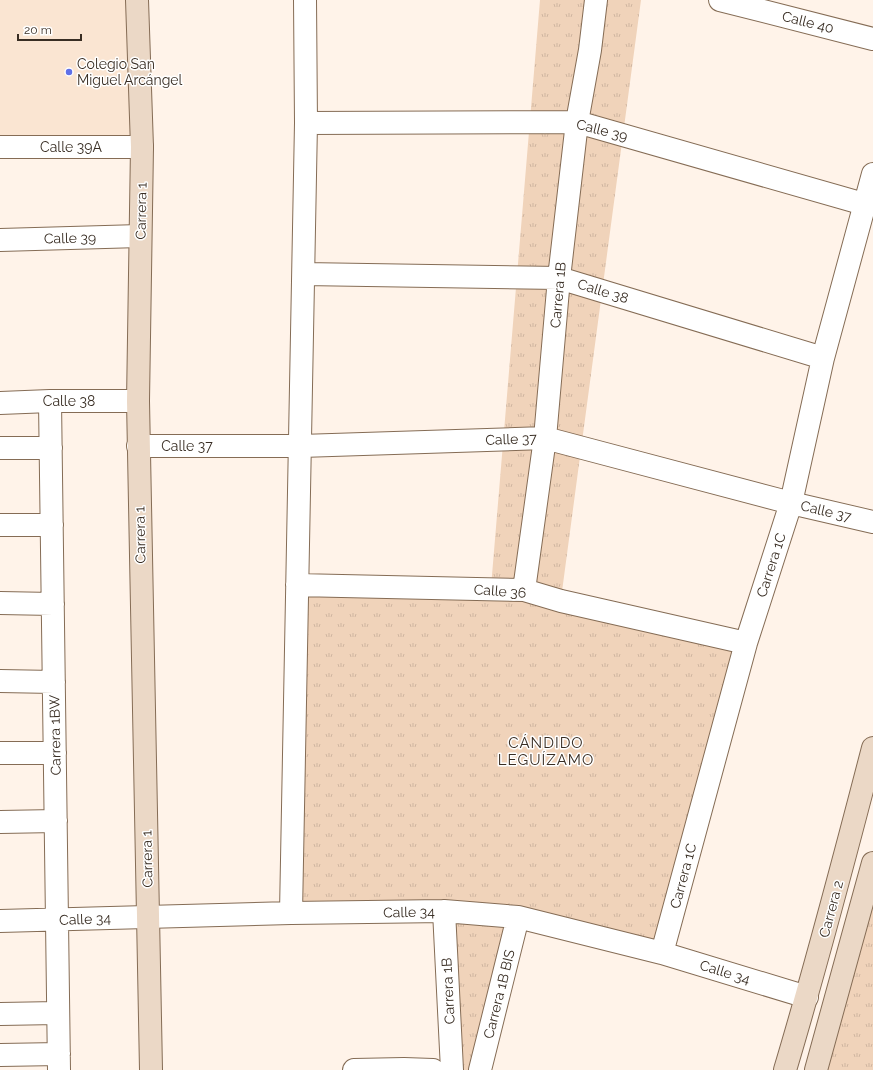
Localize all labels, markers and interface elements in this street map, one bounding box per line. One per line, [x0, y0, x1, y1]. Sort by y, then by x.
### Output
street label: Calle 40 [780, 8, 836, 36]
scale bar [18, 16, 81, 42]
text: 20 m [24, 23, 52, 37]
place label: Colegio San Miguel Arcángel [77, 56, 183, 88]
marker: Colegio San Miguel Arcángel [64, 67, 74, 77]
street label: Calle 39 [575, 116, 629, 144]
street label: Calle 39A [40, 139, 102, 155]
street label: Carrera 1 [133, 182, 149, 240]
street label: Calle 39 [44, 230, 96, 246]
street label: Carrera 1B [547, 261, 569, 329]
street label: Calle 38 [576, 276, 630, 306]
street label: Calle 38 [43, 393, 95, 409]
street label: Calle 37 [485, 430, 538, 448]
street label: Calle 37 [161, 438, 213, 454]
street label: Calle 37 [799, 497, 853, 525]
street label: Carrera 1 [132, 506, 148, 564]
street label: Carrera 1C [753, 530, 789, 599]
street label: Calle 36 [473, 581, 527, 601]
street label: Carrera 1BW [46, 694, 64, 776]
district label: CÁNDIDO LEGUÍZAMO [498, 734, 594, 769]
street label: Carrera 1 [139, 830, 155, 888]
street label: Carrera 1C [667, 841, 699, 910]
street label: Carrera 2 [816, 879, 846, 939]
street label: Calle 34 [383, 904, 435, 920]
street label: Calle 34 [59, 910, 111, 928]
street label: Carrera 1B BIS [480, 947, 518, 1040]
street label: Carrera 1B [438, 957, 458, 1025]
street label: Calle 34 [698, 957, 752, 987]

